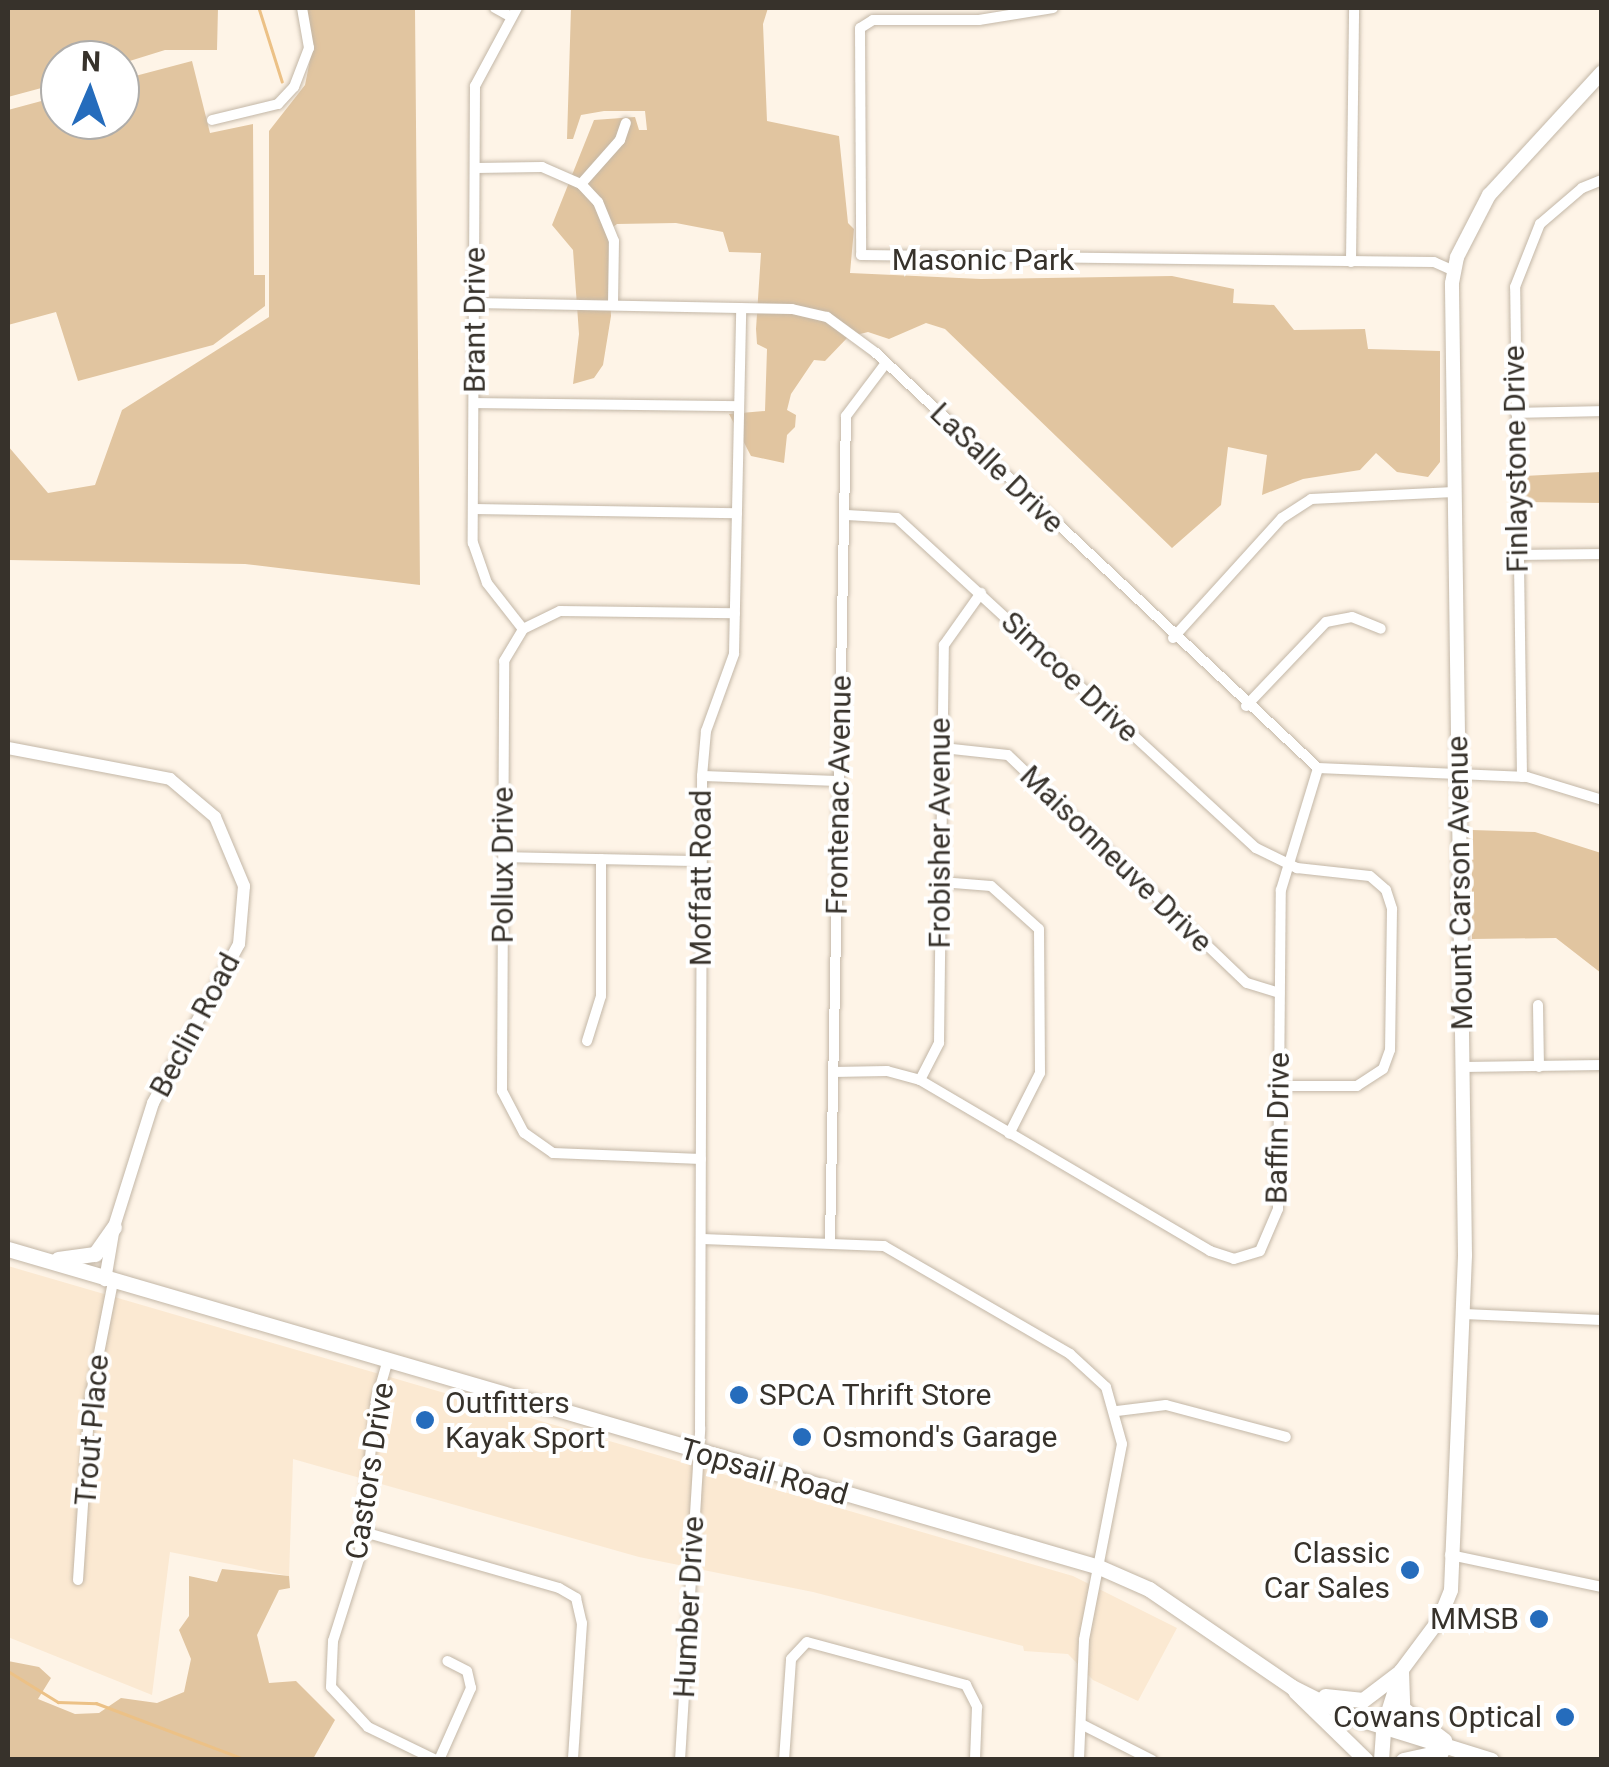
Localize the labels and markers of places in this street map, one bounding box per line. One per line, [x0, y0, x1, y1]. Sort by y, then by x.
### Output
place label: SPCA Thrift Store [759, 1377, 992, 1413]
marker: SPCA Thrift Store [728, 1384, 750, 1406]
place label: Outfitters Kayak Sport [445, 1385, 605, 1456]
marker: Outfitters Kayak Sport [414, 1409, 436, 1431]
place label: Osmond's Garage [822, 1419, 1057, 1455]
marker: Osmond's Garage [791, 1426, 813, 1448]
place label: Classic Car Sales [1264, 1535, 1390, 1606]
marker: Classic Car Sales [1399, 1559, 1421, 1581]
place label: MMSB [1430, 1601, 1519, 1637]
marker: MMSB [1528, 1608, 1550, 1630]
place label: Cowans Optical [1333, 1699, 1542, 1735]
marker: Cowans Optical [1552, 1704, 1578, 1730]

